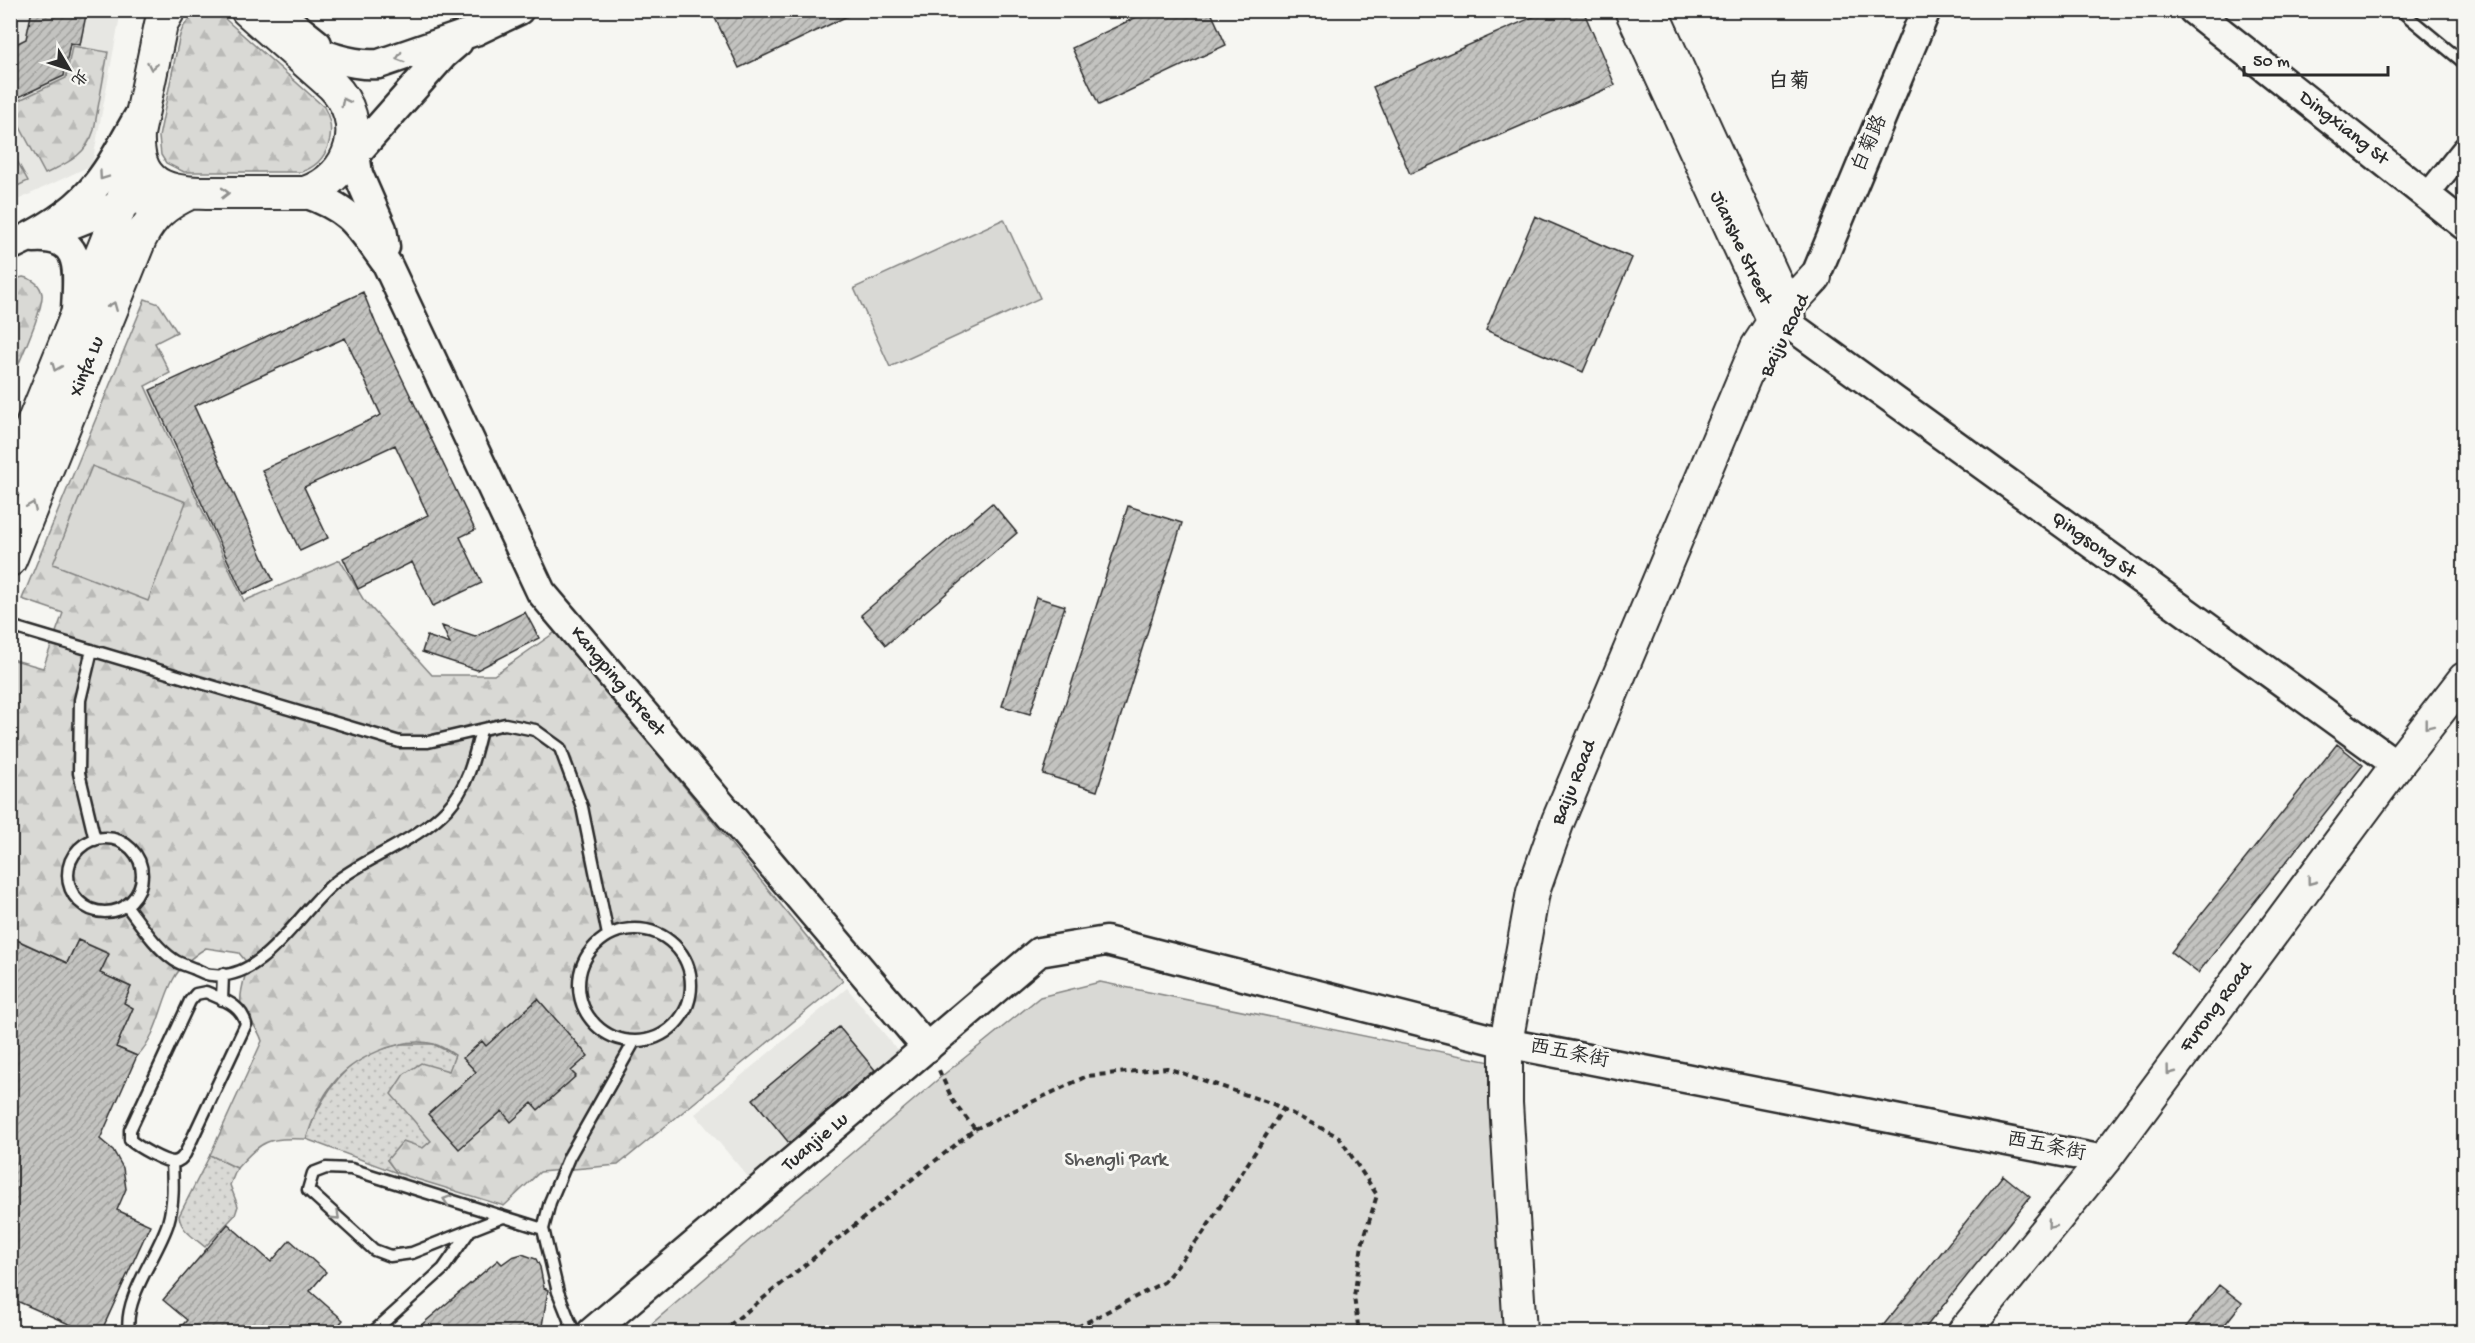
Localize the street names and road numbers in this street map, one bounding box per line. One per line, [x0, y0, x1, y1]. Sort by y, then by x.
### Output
street label: Dingxiang St [2292, 86, 2394, 172]
street label: 白菊路 [1847, 110, 1894, 176]
street label: Jianshe Street [1704, 188, 1777, 310]
street label: Baiju Road [1756, 289, 1817, 382]
street label: Xinfa Lu [65, 333, 111, 401]
street label: Qingsong St [2046, 507, 2141, 586]
street label: Kangping Street [564, 622, 671, 743]
street label: Baiju Road [1547, 735, 1603, 830]
street label: Furong Road [2175, 957, 2260, 1058]
street label: 西五条街 [1528, 1034, 1611, 1074]
street label: Tuanjie Lu [777, 1108, 854, 1178]
street label: 西五条街 [2005, 1127, 2088, 1167]

